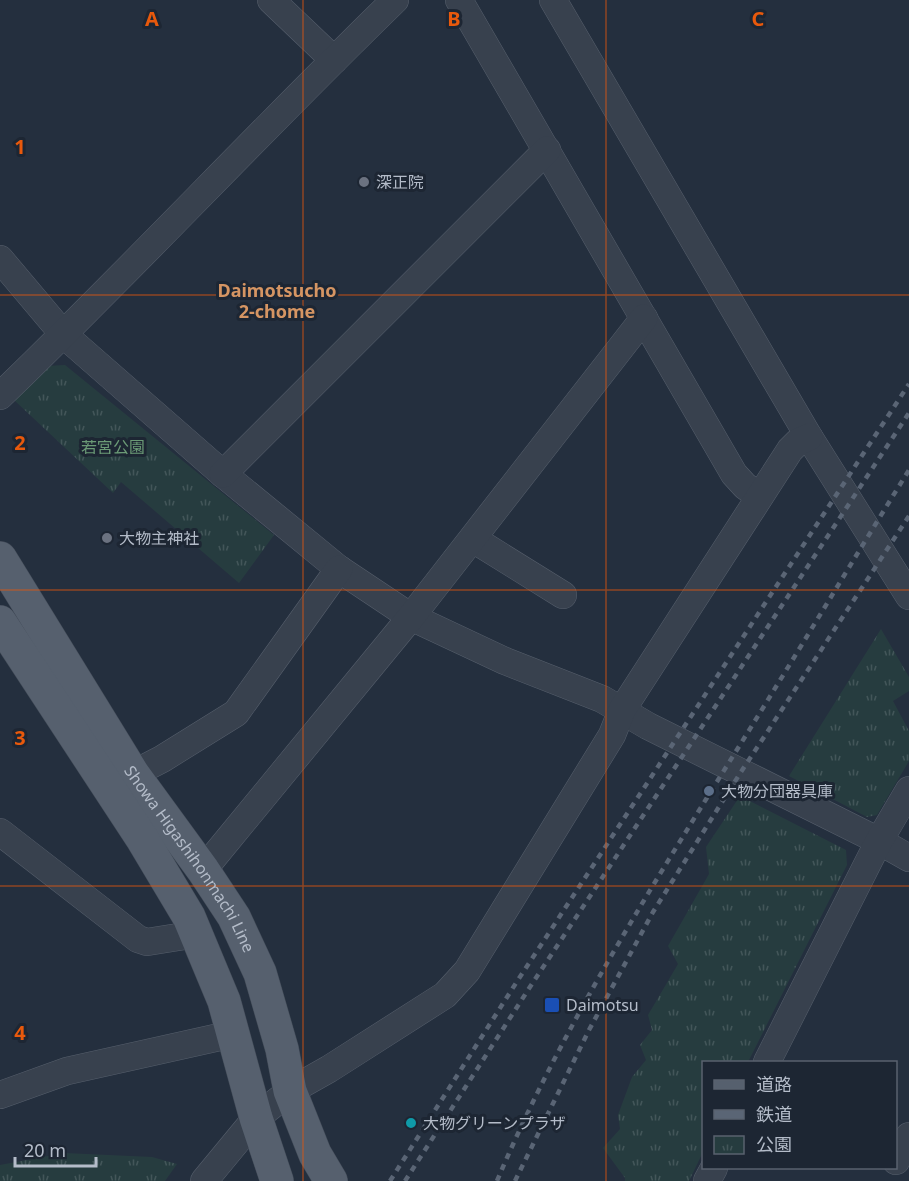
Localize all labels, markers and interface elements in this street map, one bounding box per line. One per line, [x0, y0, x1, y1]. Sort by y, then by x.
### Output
text: A [145, 5, 159, 32]
text: B [447, 5, 461, 32]
text: C [752, 5, 765, 32]
text: 1 [14, 133, 26, 160]
place label: 深正院 [376, 171, 424, 193]
marker: 深正院 [357, 175, 371, 189]
district label: Daimotsucho 2-chome [218, 278, 336, 323]
text: 2 [14, 429, 26, 456]
park label: 若宮公園 [81, 436, 145, 458]
place label: 大物主神社 [119, 527, 199, 549]
marker: 大物主神社 [100, 531, 114, 545]
text: 3 [14, 724, 26, 751]
street label: Showa Higashihonmachi Line [119, 761, 260, 956]
place label: 大物分団器具庫 [721, 780, 833, 802]
marker: 大物分団器具庫 [702, 784, 716, 798]
place label: Daimotsu [566, 994, 639, 1016]
marker: Daimotsu [543, 996, 561, 1014]
text: 4 [14, 1019, 26, 1046]
legend [702, 1061, 897, 1169]
text: 道路 [756, 1072, 792, 1096]
text: 鉄道 [756, 1102, 792, 1126]
place label: 大物グリーンプラザ [423, 1112, 566, 1134]
marker: 大物グリーンプラザ [404, 1116, 418, 1130]
scale bar [15, 1130, 96, 1168]
text: 公園 [756, 1132, 792, 1156]
text: 20 m [24, 1138, 66, 1162]

